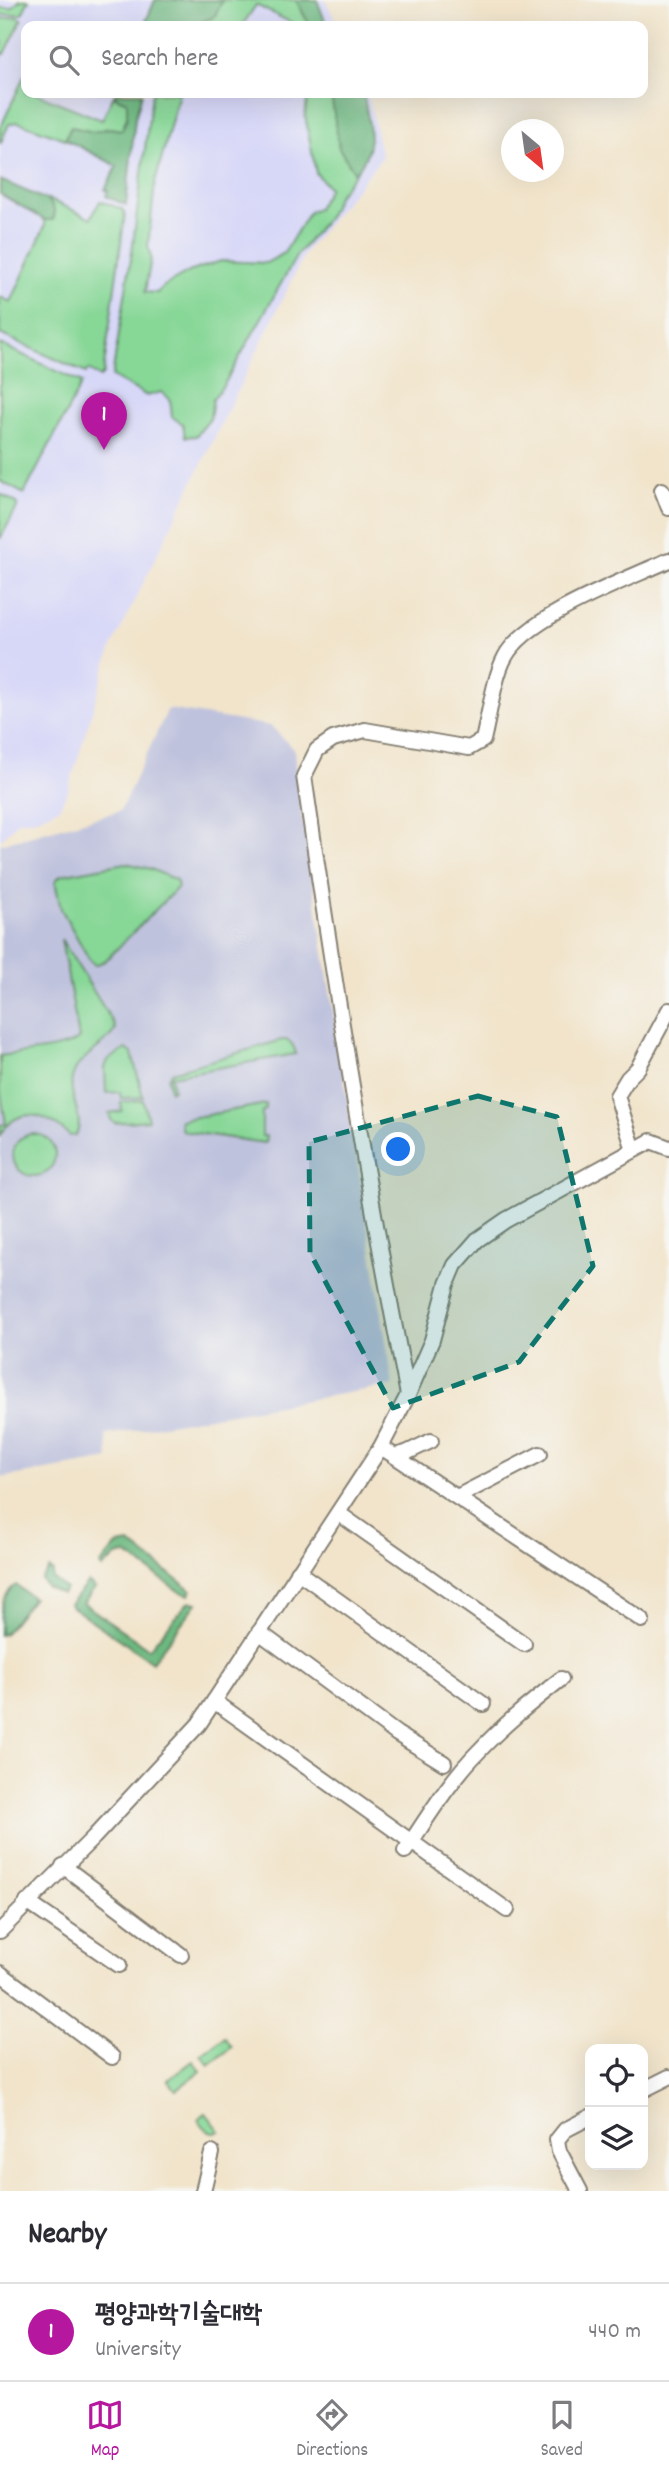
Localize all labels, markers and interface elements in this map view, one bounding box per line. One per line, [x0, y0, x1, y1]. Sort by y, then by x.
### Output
search box [21, 21, 648, 98]
icon: search [45, 41, 83, 79]
text: Search here [101, 41, 219, 78]
north arrow [501, 119, 564, 182]
pin: 1 [81, 392, 127, 450]
your location [381, 1132, 415, 1166]
map controls [585, 2044, 648, 2170]
button: locate [585, 2044, 648, 2107]
button: layers [585, 2107, 648, 2170]
text: Nearby [28, 2215, 106, 2258]
text: 평양과학기술대학 [95, 2297, 262, 2334]
text: 1 [48, 2316, 54, 2349]
text: 440 m [588, 2316, 641, 2349]
text: University [95, 2334, 181, 2367]
tab: Map [86, 2396, 124, 2465]
tab: Directions [296, 2396, 368, 2465]
tab: Saved [540, 2396, 583, 2465]

